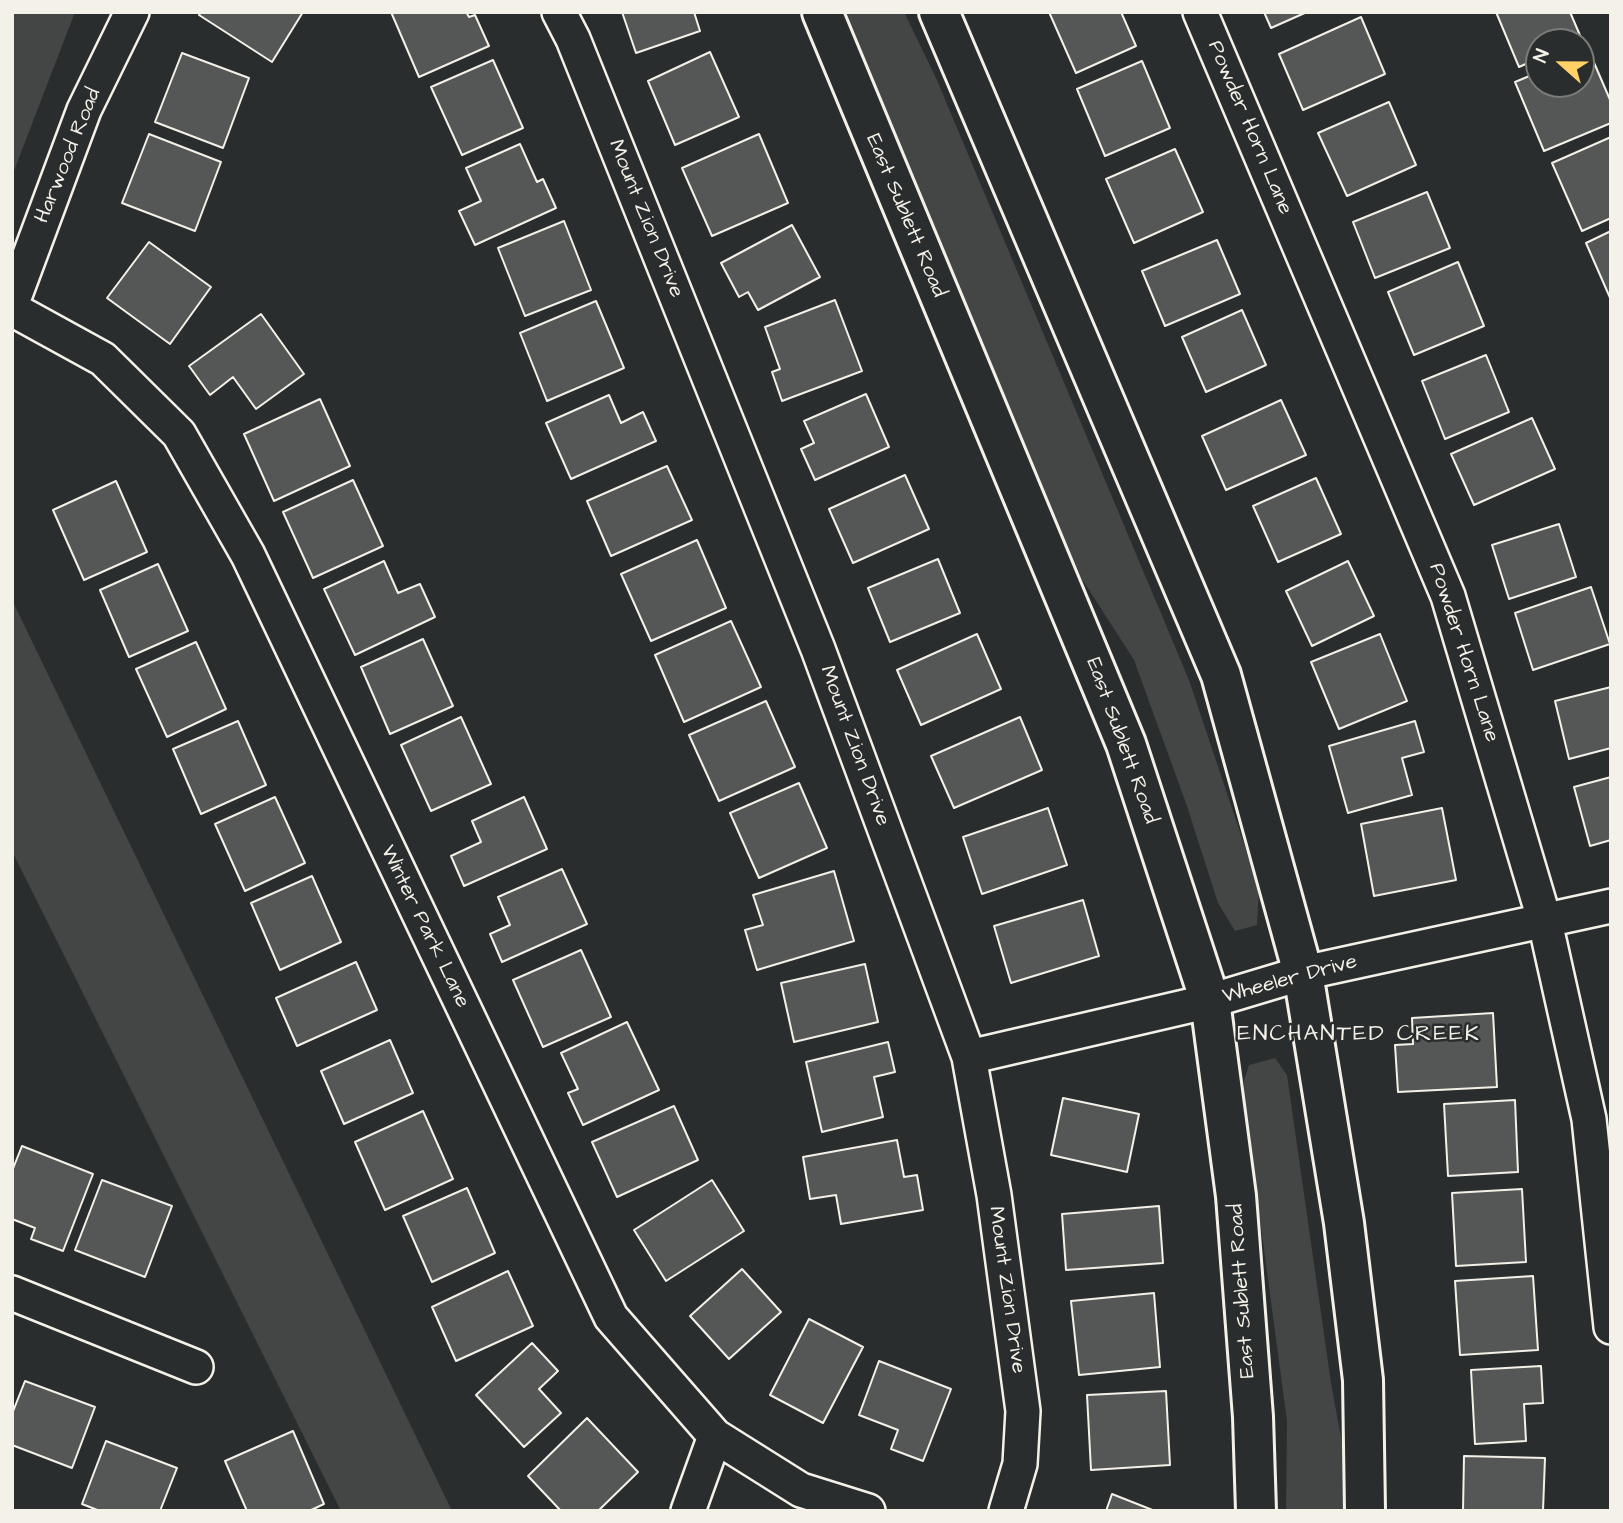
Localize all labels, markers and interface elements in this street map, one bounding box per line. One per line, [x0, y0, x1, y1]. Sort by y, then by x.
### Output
north arrow [1525, 28, 1595, 98]
street label: Powder Horn Lane [1201, 37, 1297, 219]
text: N [1527, 46, 1557, 66]
street label: Harwood Road [31, 85, 107, 227]
street label: East Sublett Road [859, 131, 951, 301]
street label: Mount Zion Drive [602, 136, 688, 302]
street label: Powder Horn Lane [1422, 560, 1504, 746]
street label: East Sublett Road [1079, 655, 1163, 827]
street label: Mount Zion Drive [813, 663, 895, 829]
street label: Winter Park Lane [374, 842, 474, 1012]
street label: Wheeler Drive [1220, 950, 1360, 1010]
district label: ENCHANTED CREEK [1239, 1021, 1479, 1049]
street label: East Sublett Road [1224, 1203, 1262, 1379]
street label: Mount Zion Drive [982, 1205, 1030, 1375]

